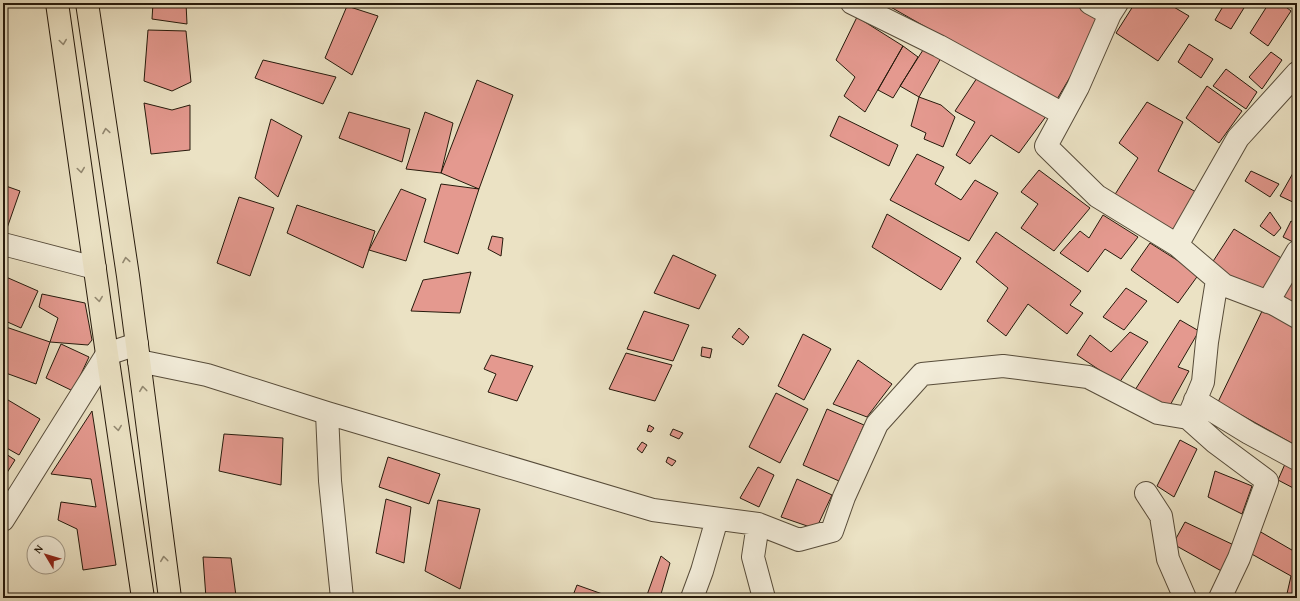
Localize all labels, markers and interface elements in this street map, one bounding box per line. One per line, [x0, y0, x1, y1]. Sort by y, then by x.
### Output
one-way arrow [58, 39, 67, 45]
one-way arrow [102, 128, 111, 134]
one-way arrow [76, 167, 85, 173]
one-way arrow [122, 257, 131, 263]
one-way arrow [94, 296, 103, 302]
one-way arrow [138, 386, 147, 392]
one-way arrow [113, 425, 122, 431]
north arrow [26, 535, 66, 575]
text: N [30, 541, 47, 557]
one-way arrow [160, 556, 169, 562]

